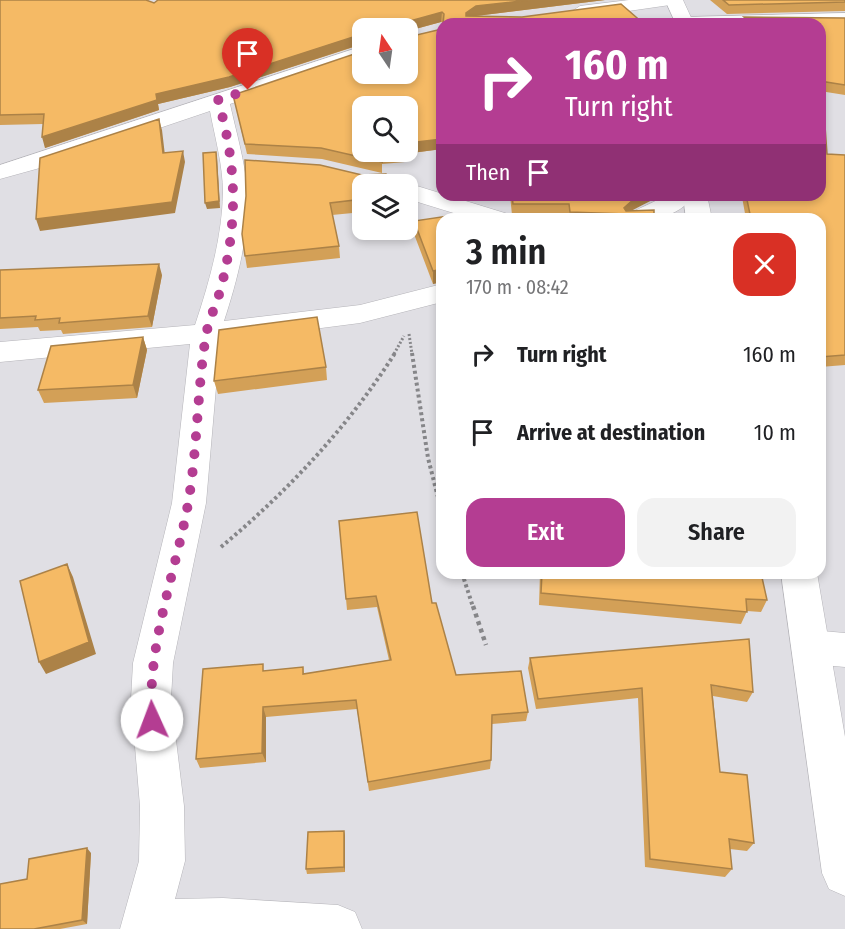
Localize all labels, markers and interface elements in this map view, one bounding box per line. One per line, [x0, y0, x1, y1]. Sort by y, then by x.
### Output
north arrow [352, 18, 418, 84]
map controls [352, 18, 418, 240]
pin [222, 28, 273, 90]
icon: arrive [231, 37, 264, 70]
text: 160 m [565, 40, 668, 90]
icon: right [466, 42, 544, 120]
text: Turn right [565, 91, 673, 123]
button: search [352, 96, 418, 162]
icon: arrive [522, 156, 555, 189]
text: Then [466, 159, 510, 186]
button: layers [352, 174, 418, 240]
text: 3 min [466, 230, 546, 274]
button: close [733, 233, 796, 296]
text: 170 m · 08:42 [466, 275, 569, 299]
icon: right [466, 338, 499, 371]
text: Turn right [517, 341, 606, 368]
text: 160 m [743, 341, 796, 368]
icon: arrive [466, 416, 499, 449]
text: Arrive at destination [517, 419, 705, 446]
text: 10 m [754, 419, 796, 446]
button: Exit [466, 498, 625, 567]
button: Share [637, 498, 796, 567]
position arrow [120, 688, 184, 752]

